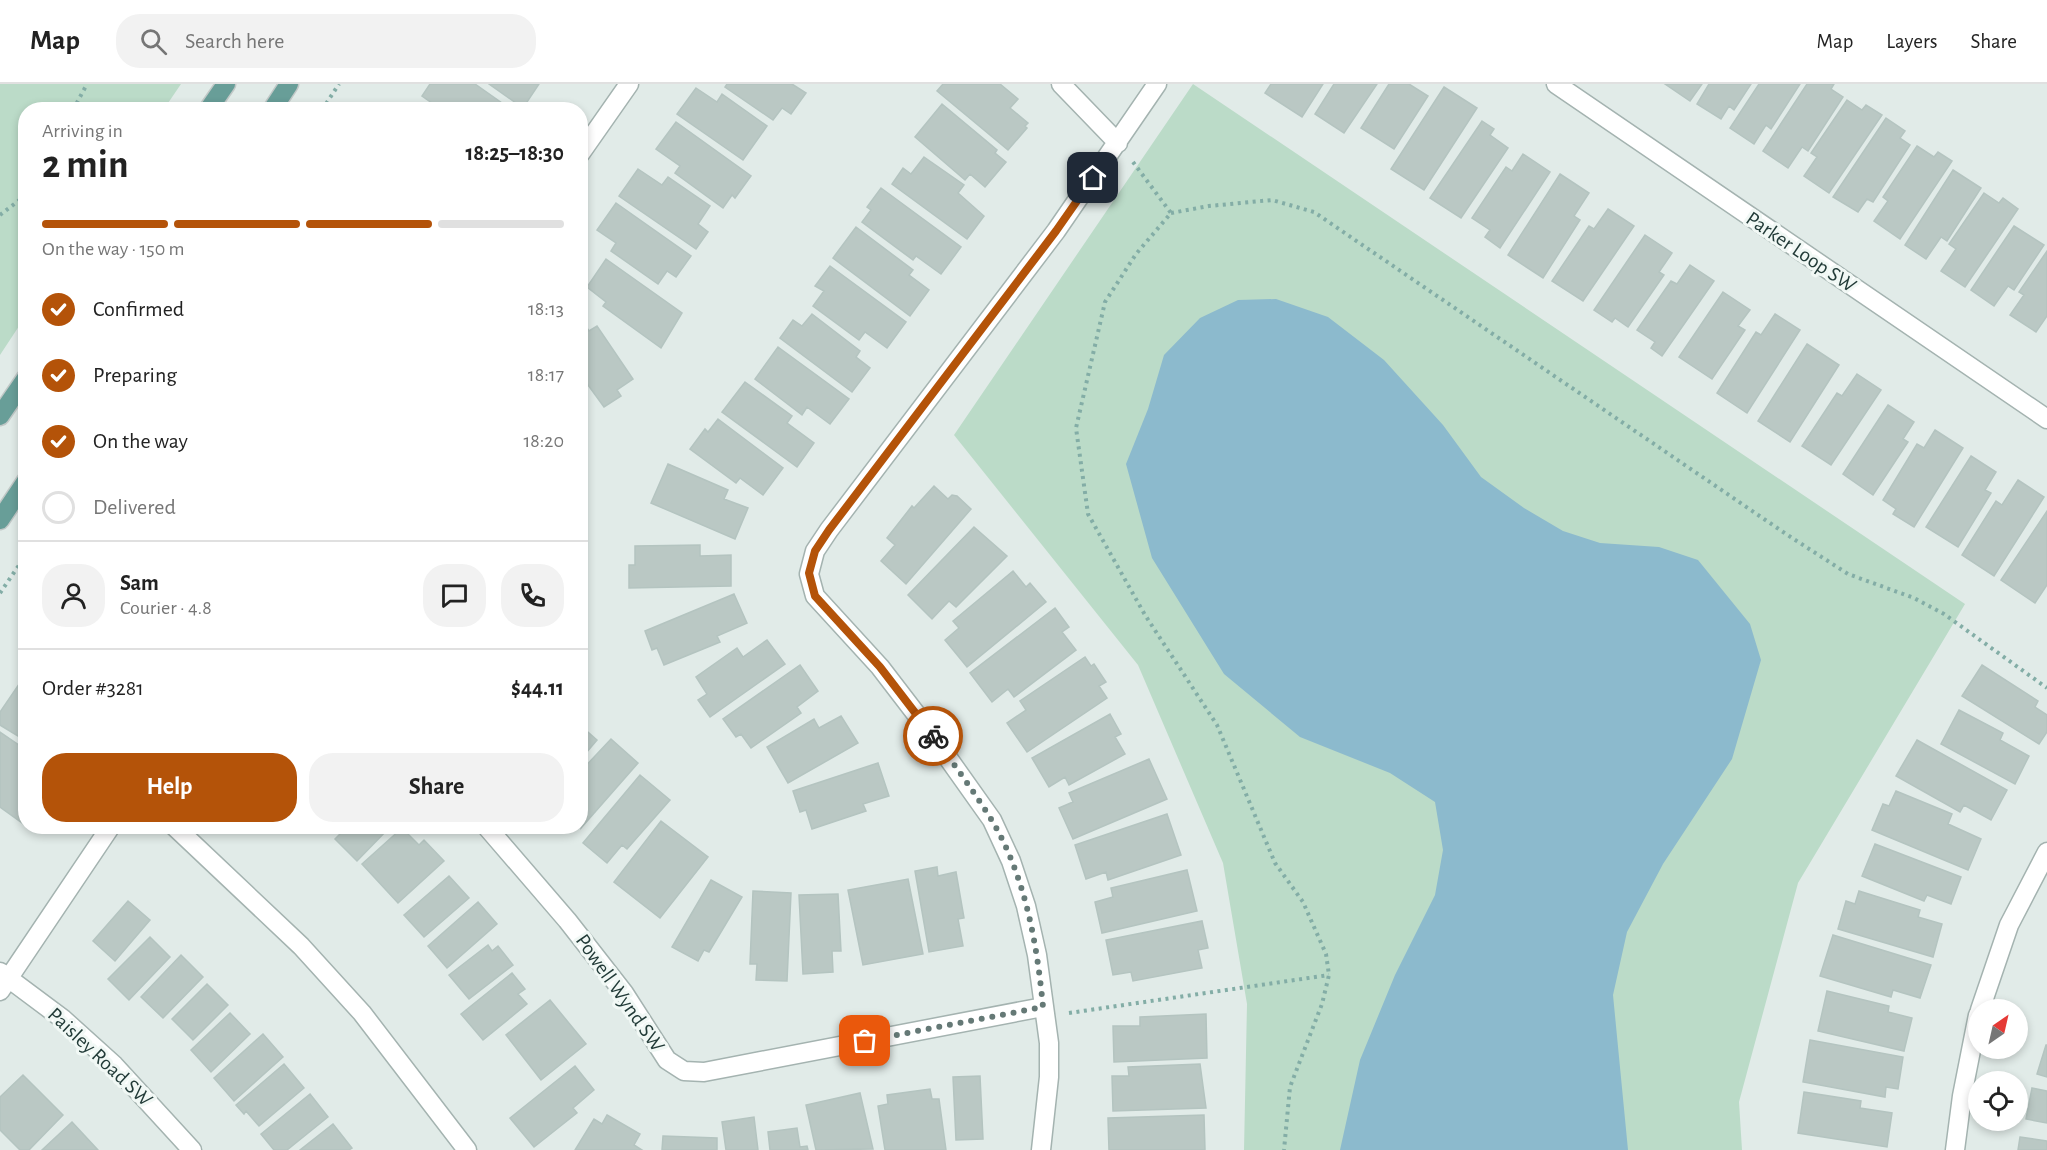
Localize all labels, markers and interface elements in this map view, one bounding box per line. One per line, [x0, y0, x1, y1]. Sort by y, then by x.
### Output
search box [116, 14, 536, 68]
icon: search [137, 25, 170, 58]
text: Map [30, 27, 80, 55]
text: Search here [185, 30, 284, 52]
text: Map [1817, 31, 1853, 52]
text: Layers [1886, 31, 1937, 52]
text: Share [1970, 31, 2017, 52]
text: Arriving in [42, 121, 123, 141]
text: 18:25–18:30 [465, 142, 564, 164]
text: 2 min [42, 146, 129, 185]
pin [1067, 152, 1118, 203]
icon: home [1076, 161, 1109, 194]
street label: Parker Loop SW [1742, 208, 1860, 297]
text: On the way · 150 m [42, 239, 185, 259]
icon: check [42, 293, 75, 326]
text: Confirmed [93, 298, 184, 320]
text: 18:13 [528, 299, 564, 319]
icon: check [42, 359, 75, 392]
text: Preparing [93, 364, 177, 386]
text: 18:17 [528, 365, 564, 385]
icon: check [42, 425, 75, 458]
text: On the way [93, 430, 188, 452]
text: 18:20 [523, 431, 564, 451]
text: Delivered [93, 496, 176, 518]
button: person [42, 564, 105, 627]
button: chat [423, 564, 486, 627]
button: phone [501, 564, 564, 627]
text: Sam [120, 572, 159, 594]
text: Courier · 4.8 [120, 598, 212, 618]
text: Order #3281 [42, 677, 144, 699]
text: $44.11 [511, 677, 564, 699]
courier [903, 706, 963, 766]
icon: bike [917, 720, 950, 753]
button: Help [42, 753, 297, 822]
button: Share [309, 753, 564, 822]
street label: Powell Wynd SW [572, 930, 668, 1056]
north arrow [1968, 999, 2028, 1059]
map controls [1968, 999, 2028, 1131]
street label: Paisley Road SW [44, 1004, 156, 1111]
pin [839, 1015, 890, 1066]
icon: bag [848, 1024, 881, 1057]
button: locate [1968, 1071, 2028, 1131]

